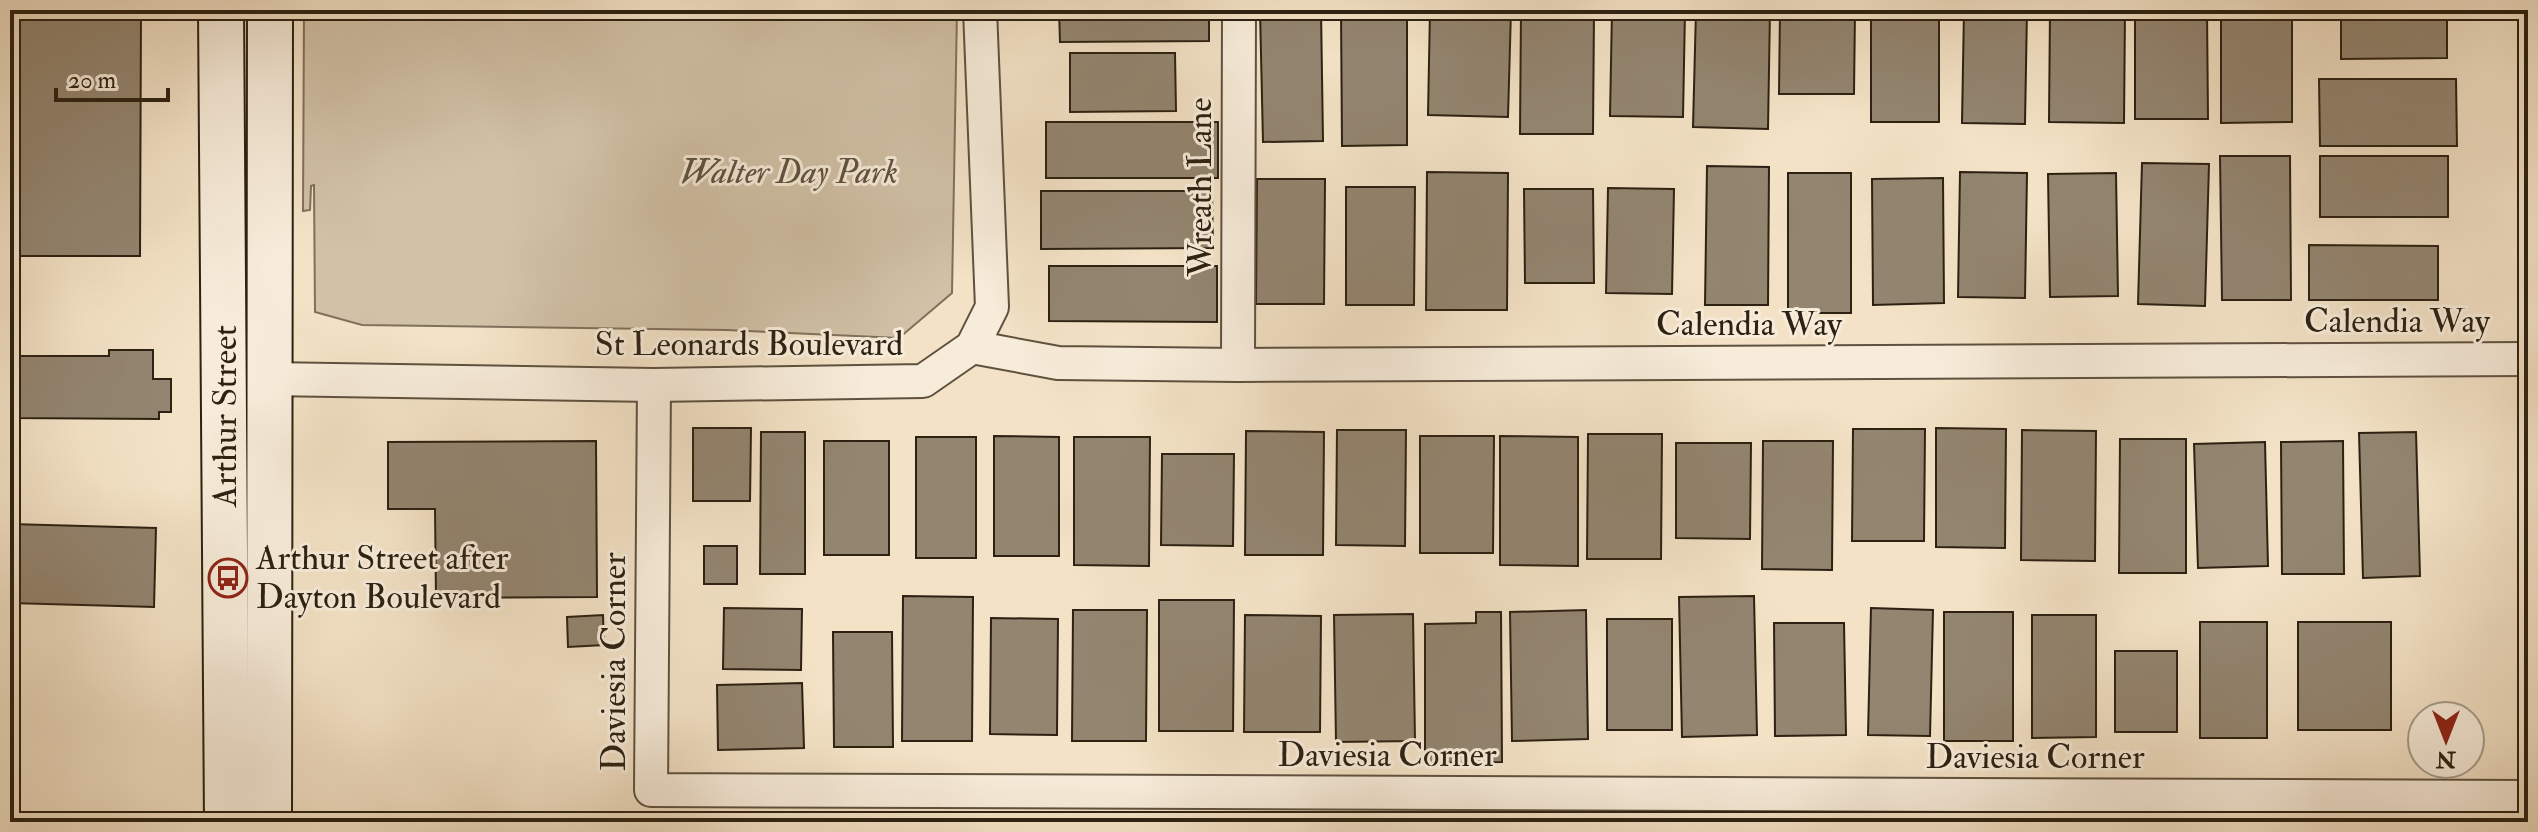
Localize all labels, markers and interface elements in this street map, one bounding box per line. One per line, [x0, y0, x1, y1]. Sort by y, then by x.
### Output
scale bar [56, 52, 168, 102]
text: 20 m [68, 65, 117, 96]
street label: Wreath Lane [1179, 98, 1222, 277]
park label: Walter Day Park [680, 151, 898, 194]
street label: Calendia Way [2304, 300, 2491, 343]
street label: Calendia Way [1656, 303, 1843, 346]
street label: St Leonards Boulevard [595, 323, 904, 366]
street label: Arthur Street [204, 325, 247, 508]
place label: Arthur Street after Dayton Boulevard [255, 537, 509, 619]
street label: Daviesia Corner [593, 552, 636, 772]
bus stop icon: Arthur Street after Dayton Boulevard [207, 557, 249, 599]
north arrow [2406, 700, 2486, 780]
street label: Daviesia Corner [1277, 734, 1497, 777]
street label: Daviesia Corner [1925, 736, 2145, 779]
text: N [2436, 745, 2457, 773]

